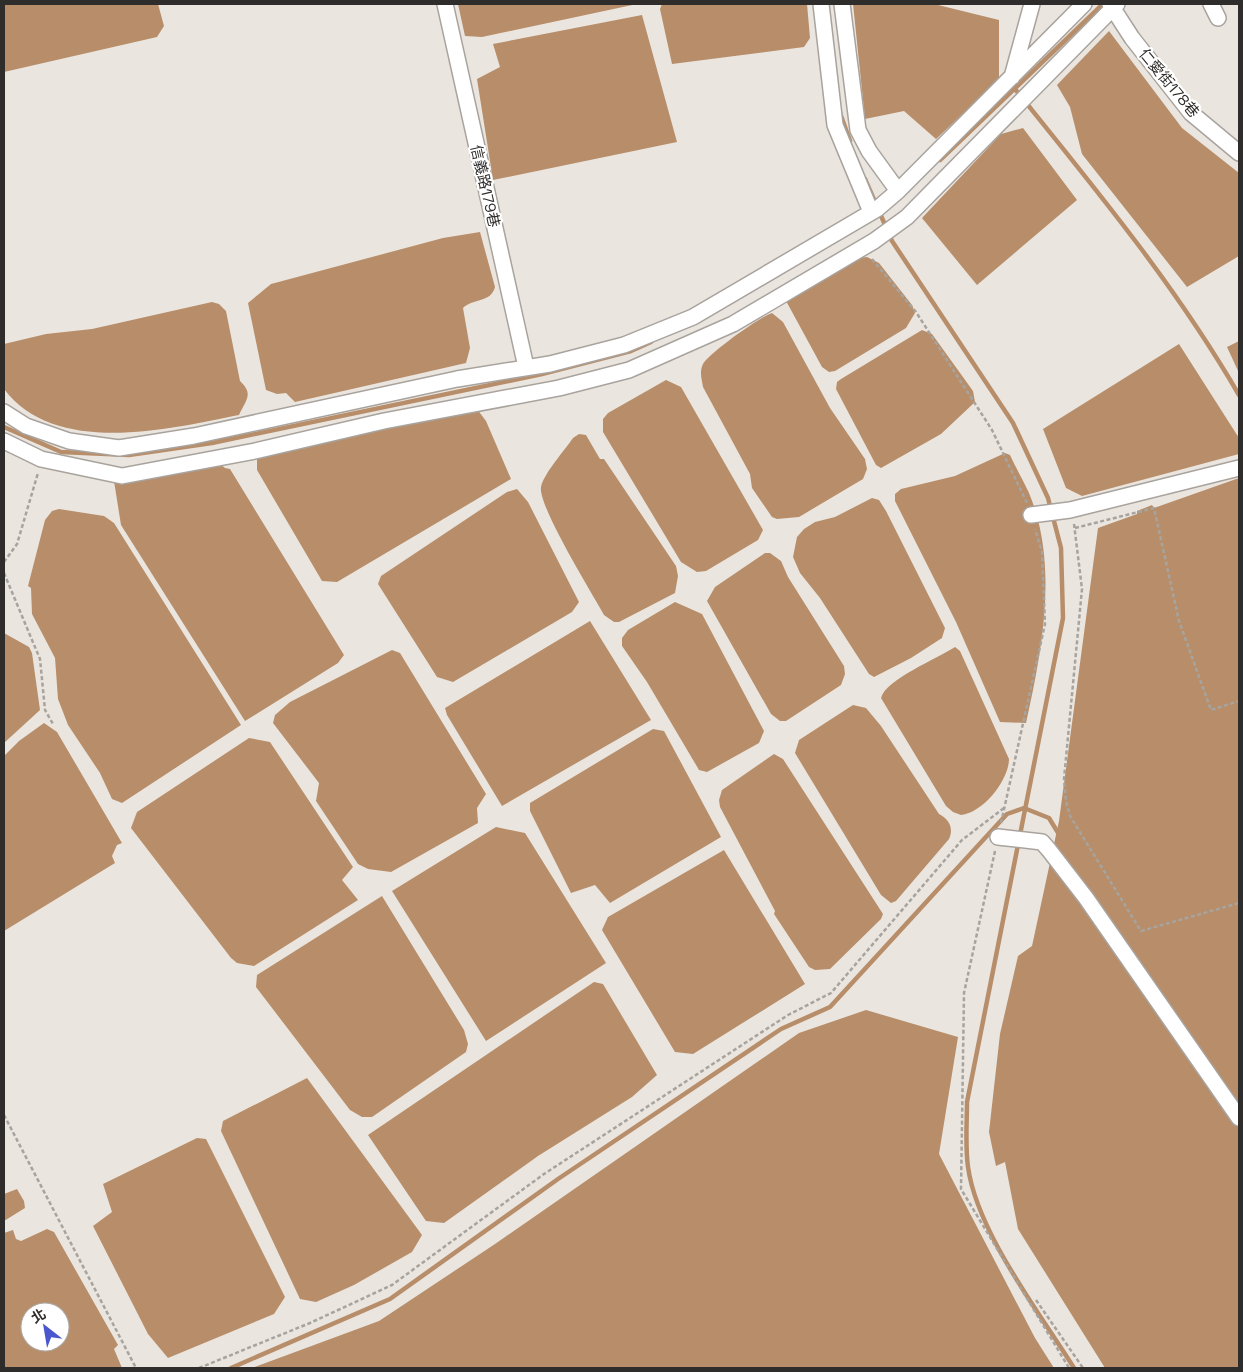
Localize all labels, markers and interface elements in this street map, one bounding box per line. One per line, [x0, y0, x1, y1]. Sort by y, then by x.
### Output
street label: 仁愛街178巷 [1135, 44, 1204, 121]
street label: 信義路179巷 [467, 143, 504, 229]
north arrow [20, 1302, 70, 1352]
text: 北 [28, 1305, 49, 1327]

